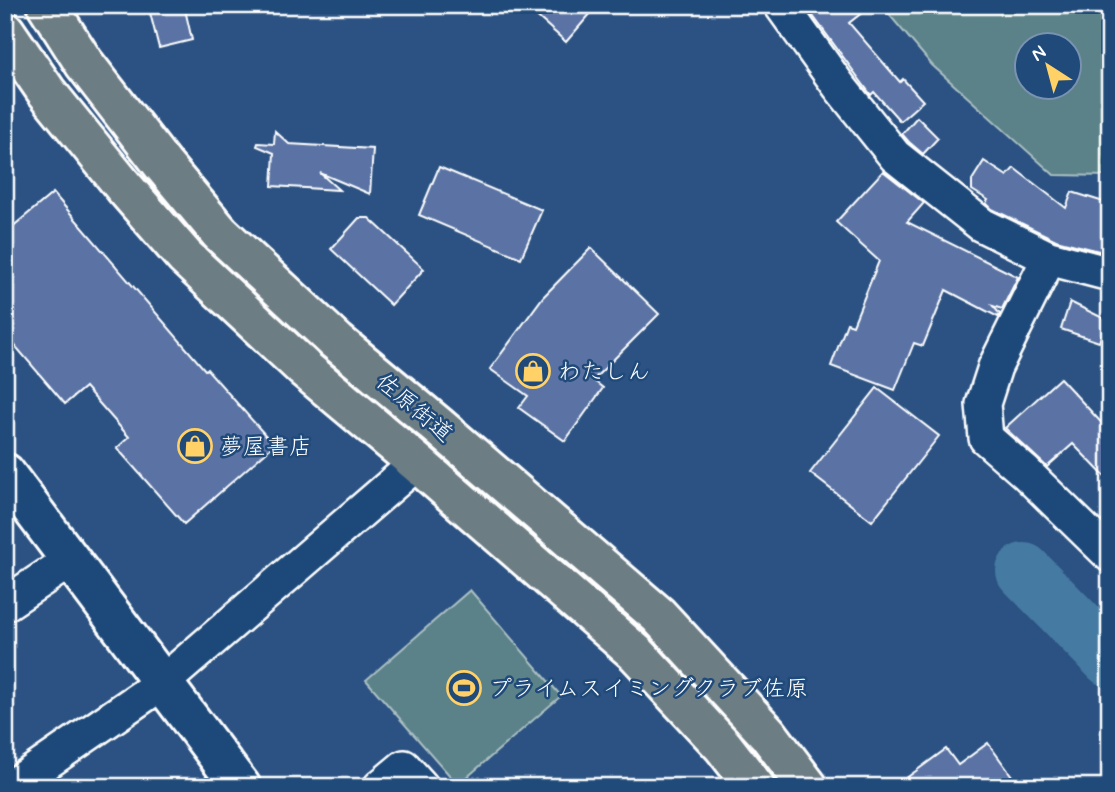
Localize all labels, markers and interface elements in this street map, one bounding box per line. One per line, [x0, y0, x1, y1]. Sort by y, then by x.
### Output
north arrow [1014, 32, 1084, 102]
text: N [1026, 40, 1051, 67]
shop icon: わたしん [514, 352, 552, 390]
place label: わたしん [558, 358, 650, 388]
street label: 佐原街道 [369, 367, 459, 450]
shop icon: 夢屋書店 [176, 427, 214, 465]
place label: 夢屋書店 [220, 433, 312, 463]
sports icon: プライムスイミングクラブ佐原 [445, 669, 483, 707]
place label: プライムスイミングクラブ佐原 [489, 675, 808, 705]

